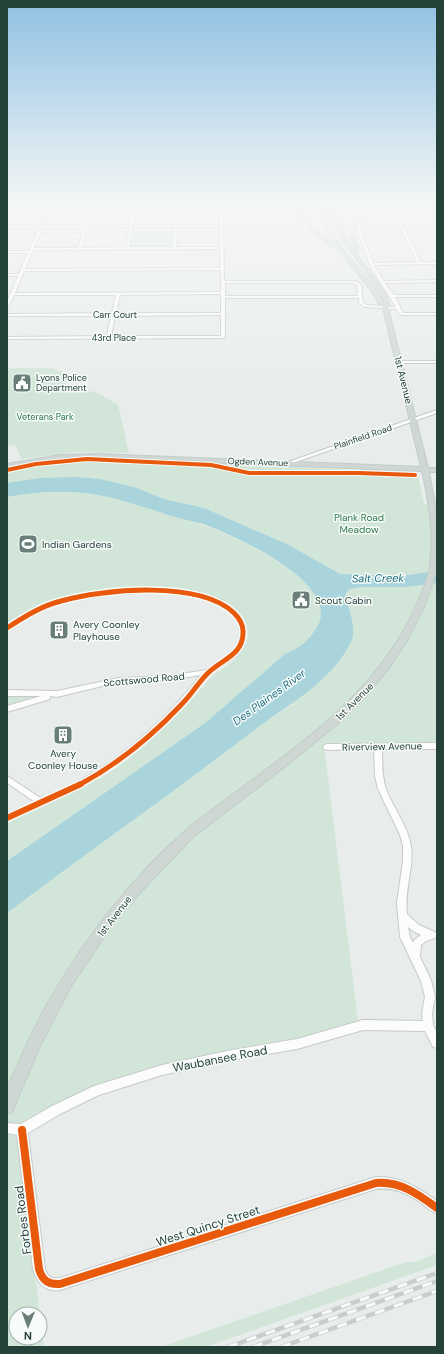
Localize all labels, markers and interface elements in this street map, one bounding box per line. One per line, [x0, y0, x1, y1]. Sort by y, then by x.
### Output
street label: Carr Court [93, 309, 138, 321]
street label: 43rd Place [92, 332, 136, 344]
street label: 1st Avenue [391, 355, 416, 406]
public building icon: Lyons Police Department [11, 372, 33, 394]
place label: Lyons Police Department [36, 372, 87, 394]
park label: Veterans Park [17, 411, 74, 423]
street label: Plainfield Road [332, 421, 394, 453]
street label: Ogden Avenue [227, 455, 289, 469]
park label: Plank Road Meadow [334, 511, 384, 536]
sports icon: Indian Gardens [17, 533, 39, 555]
place label: Indian Gardens [42, 538, 112, 551]
water label: Salt Creek [352, 571, 405, 585]
public building icon: Scout Cabin [290, 589, 312, 611]
place label: Scout Cabin [315, 594, 372, 607]
place label: Avery Coonley Playhouse [73, 618, 140, 643]
building icon: Avery Coonley Playhouse [48, 619, 70, 641]
water label: Des Plaines River [230, 665, 309, 728]
street label: Scottswood Road [103, 669, 185, 690]
street label: 1st Avenue [333, 679, 376, 723]
building icon: Avery Coonley House [52, 724, 74, 746]
street label: Riverview Avenue [342, 739, 423, 754]
place label: Avery Coonley House [28, 747, 98, 772]
street label: 1st Avenue [94, 893, 135, 939]
street label: Waubansee Road [171, 1042, 269, 1076]
street label: Forbes Road [11, 1185, 35, 1255]
street label: West Quincy Street [154, 1202, 262, 1250]
north arrow [8, 1306, 48, 1346]
text: N [24, 1329, 32, 1343]

